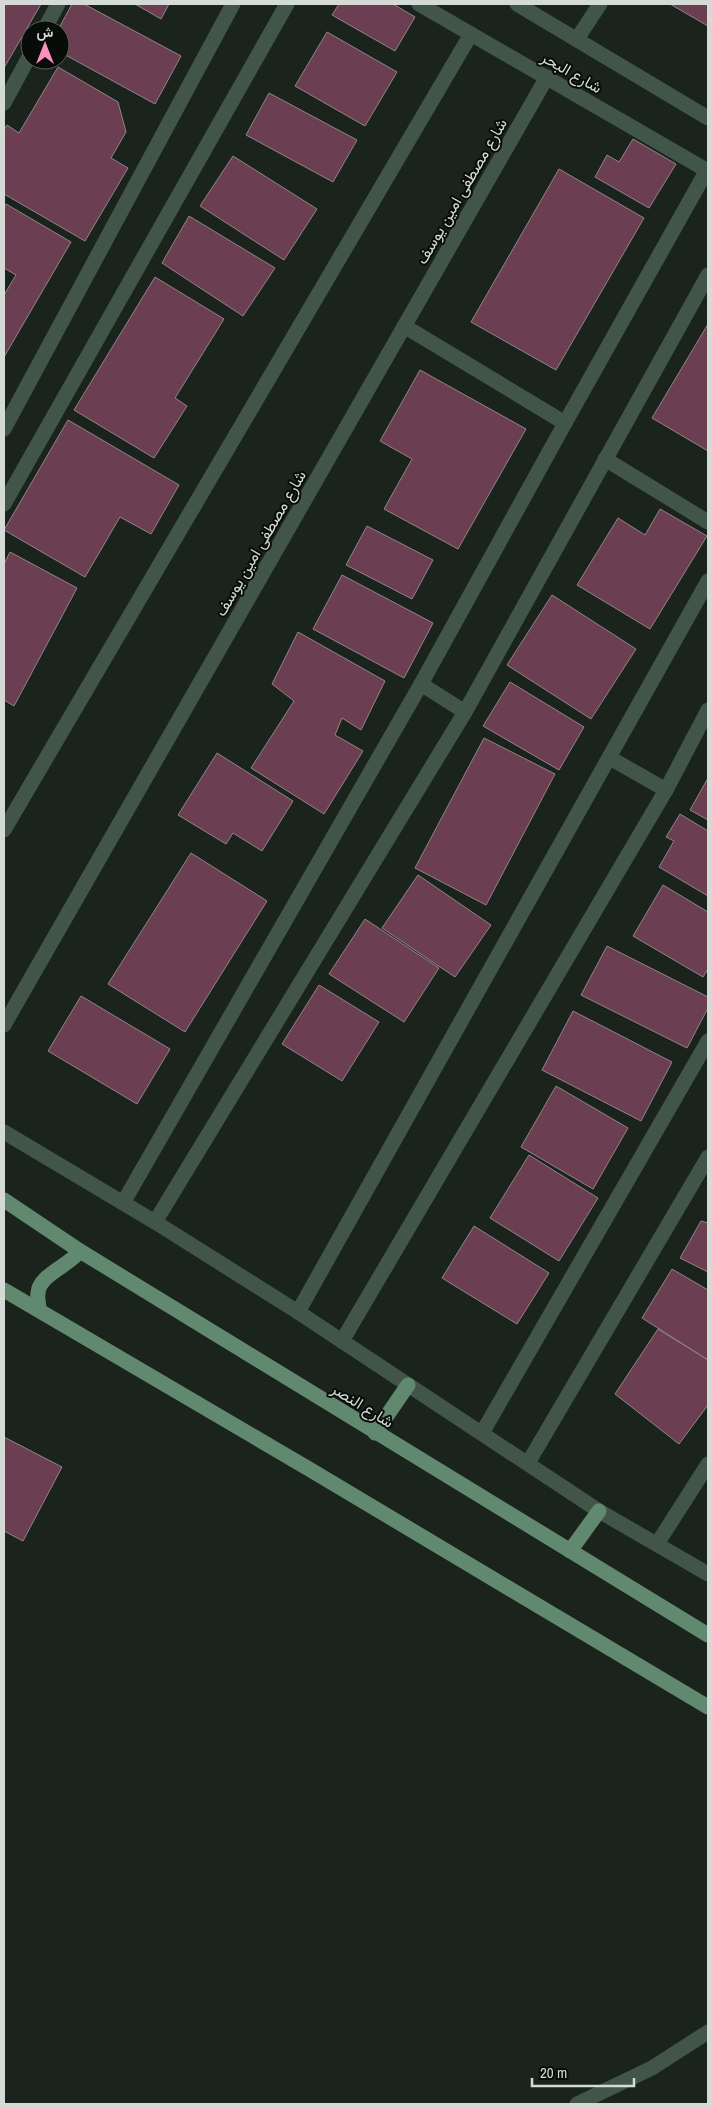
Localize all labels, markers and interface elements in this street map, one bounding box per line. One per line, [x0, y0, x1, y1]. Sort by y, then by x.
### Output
north arrow [20, 20, 70, 70]
text: ش [37, 23, 54, 41]
street label: شارع البحر [536, 45, 606, 99]
street label: شارع مصطفى امين يوسف [410, 114, 513, 269]
street label: شارع مصطفى امين يوسف [209, 466, 312, 621]
street label: شارع النصر [326, 1377, 398, 1434]
scale bar [532, 2056, 634, 2088]
text: 20 m [540, 2062, 567, 2083]

